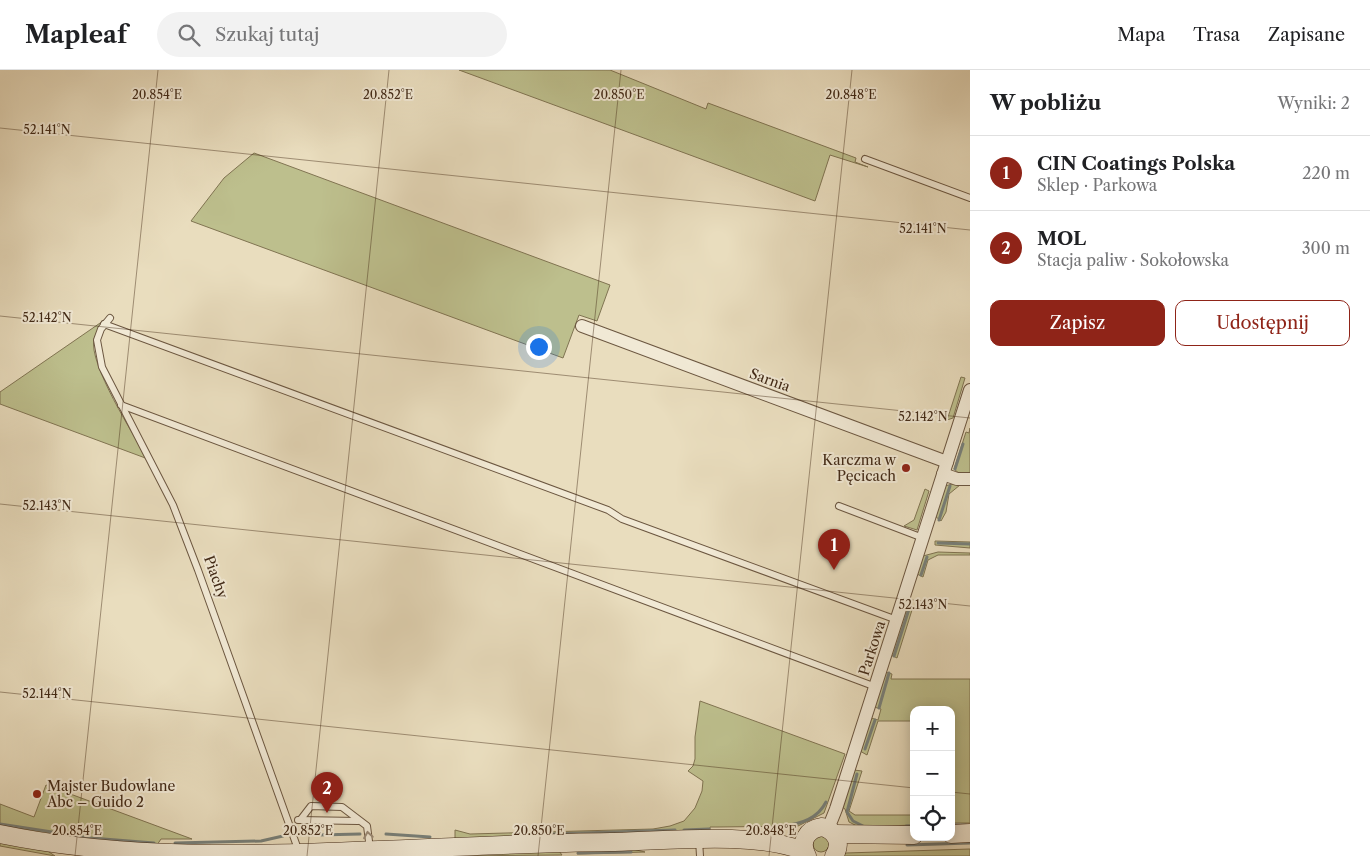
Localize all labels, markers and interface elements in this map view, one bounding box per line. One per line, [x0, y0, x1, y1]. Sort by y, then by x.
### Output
search box [157, 12, 507, 57]
text: Mapleaf [25, 20, 127, 49]
icon: search [175, 21, 203, 49]
text: Szukaj tutaj [215, 23, 319, 46]
text: Mapa [1117, 24, 1165, 46]
text: Trasa [1193, 24, 1240, 46]
text: Zapisane [1268, 24, 1345, 46]
text: 20.854°E [132, 87, 182, 102]
text: 20.852°E [363, 87, 413, 102]
text: 20.850°E [594, 87, 644, 102]
text: 20.848°E [826, 87, 876, 102]
text: W pobliżu [990, 90, 1101, 115]
text: Wyniki: 2 [1277, 93, 1350, 113]
text: 52.141°N [23, 122, 71, 137]
text: CIN Coatings Polska [1037, 152, 1235, 175]
text: 1 [1002, 163, 1010, 183]
text: 220 m [1302, 163, 1350, 183]
text: Sklep · Parkowa [1037, 175, 1157, 195]
text: 52.141°N [899, 221, 947, 236]
text: MOL [1037, 227, 1086, 250]
text: 2 [1001, 238, 1011, 258]
text: 300 m [1302, 238, 1350, 258]
text: Stacja paliw · Sokołowska [1037, 250, 1229, 270]
button: Zapisz [990, 300, 1165, 346]
button: Udostępnij [1175, 300, 1350, 346]
text: 52.142°N [22, 310, 72, 325]
your location [526, 334, 552, 360]
street label: Sarnia [747, 364, 793, 396]
text: 52.142°N [898, 409, 948, 424]
place label: Karczma w Pęcicach [822, 451, 896, 485]
marker: Karczma w Pęcicach [900, 462, 912, 474]
text: 52.143°N [22, 498, 72, 513]
pin: 1 [818, 529, 850, 570]
street label: Piachy [200, 553, 232, 601]
text: 52.143°N [898, 597, 948, 612]
street label: Parkowa [855, 618, 889, 678]
text: 52.144°N [22, 686, 72, 701]
map controls [910, 706, 955, 841]
button: + [910, 706, 955, 751]
button: − [910, 751, 955, 796]
pin: 2 [311, 772, 343, 813]
place label: Majster Budowlane Abc – Guido 2 [46, 777, 175, 811]
marker: Majster Budowlane Abc – Guido 2 [31, 788, 43, 800]
button: locate [910, 796, 955, 841]
text: 20.854°E [52, 823, 102, 838]
text: 20.852°E [283, 823, 333, 838]
text: 20.850°E [514, 823, 564, 838]
text: 20.848°E [746, 823, 796, 838]
one-way arrow [363, 830, 374, 838]

